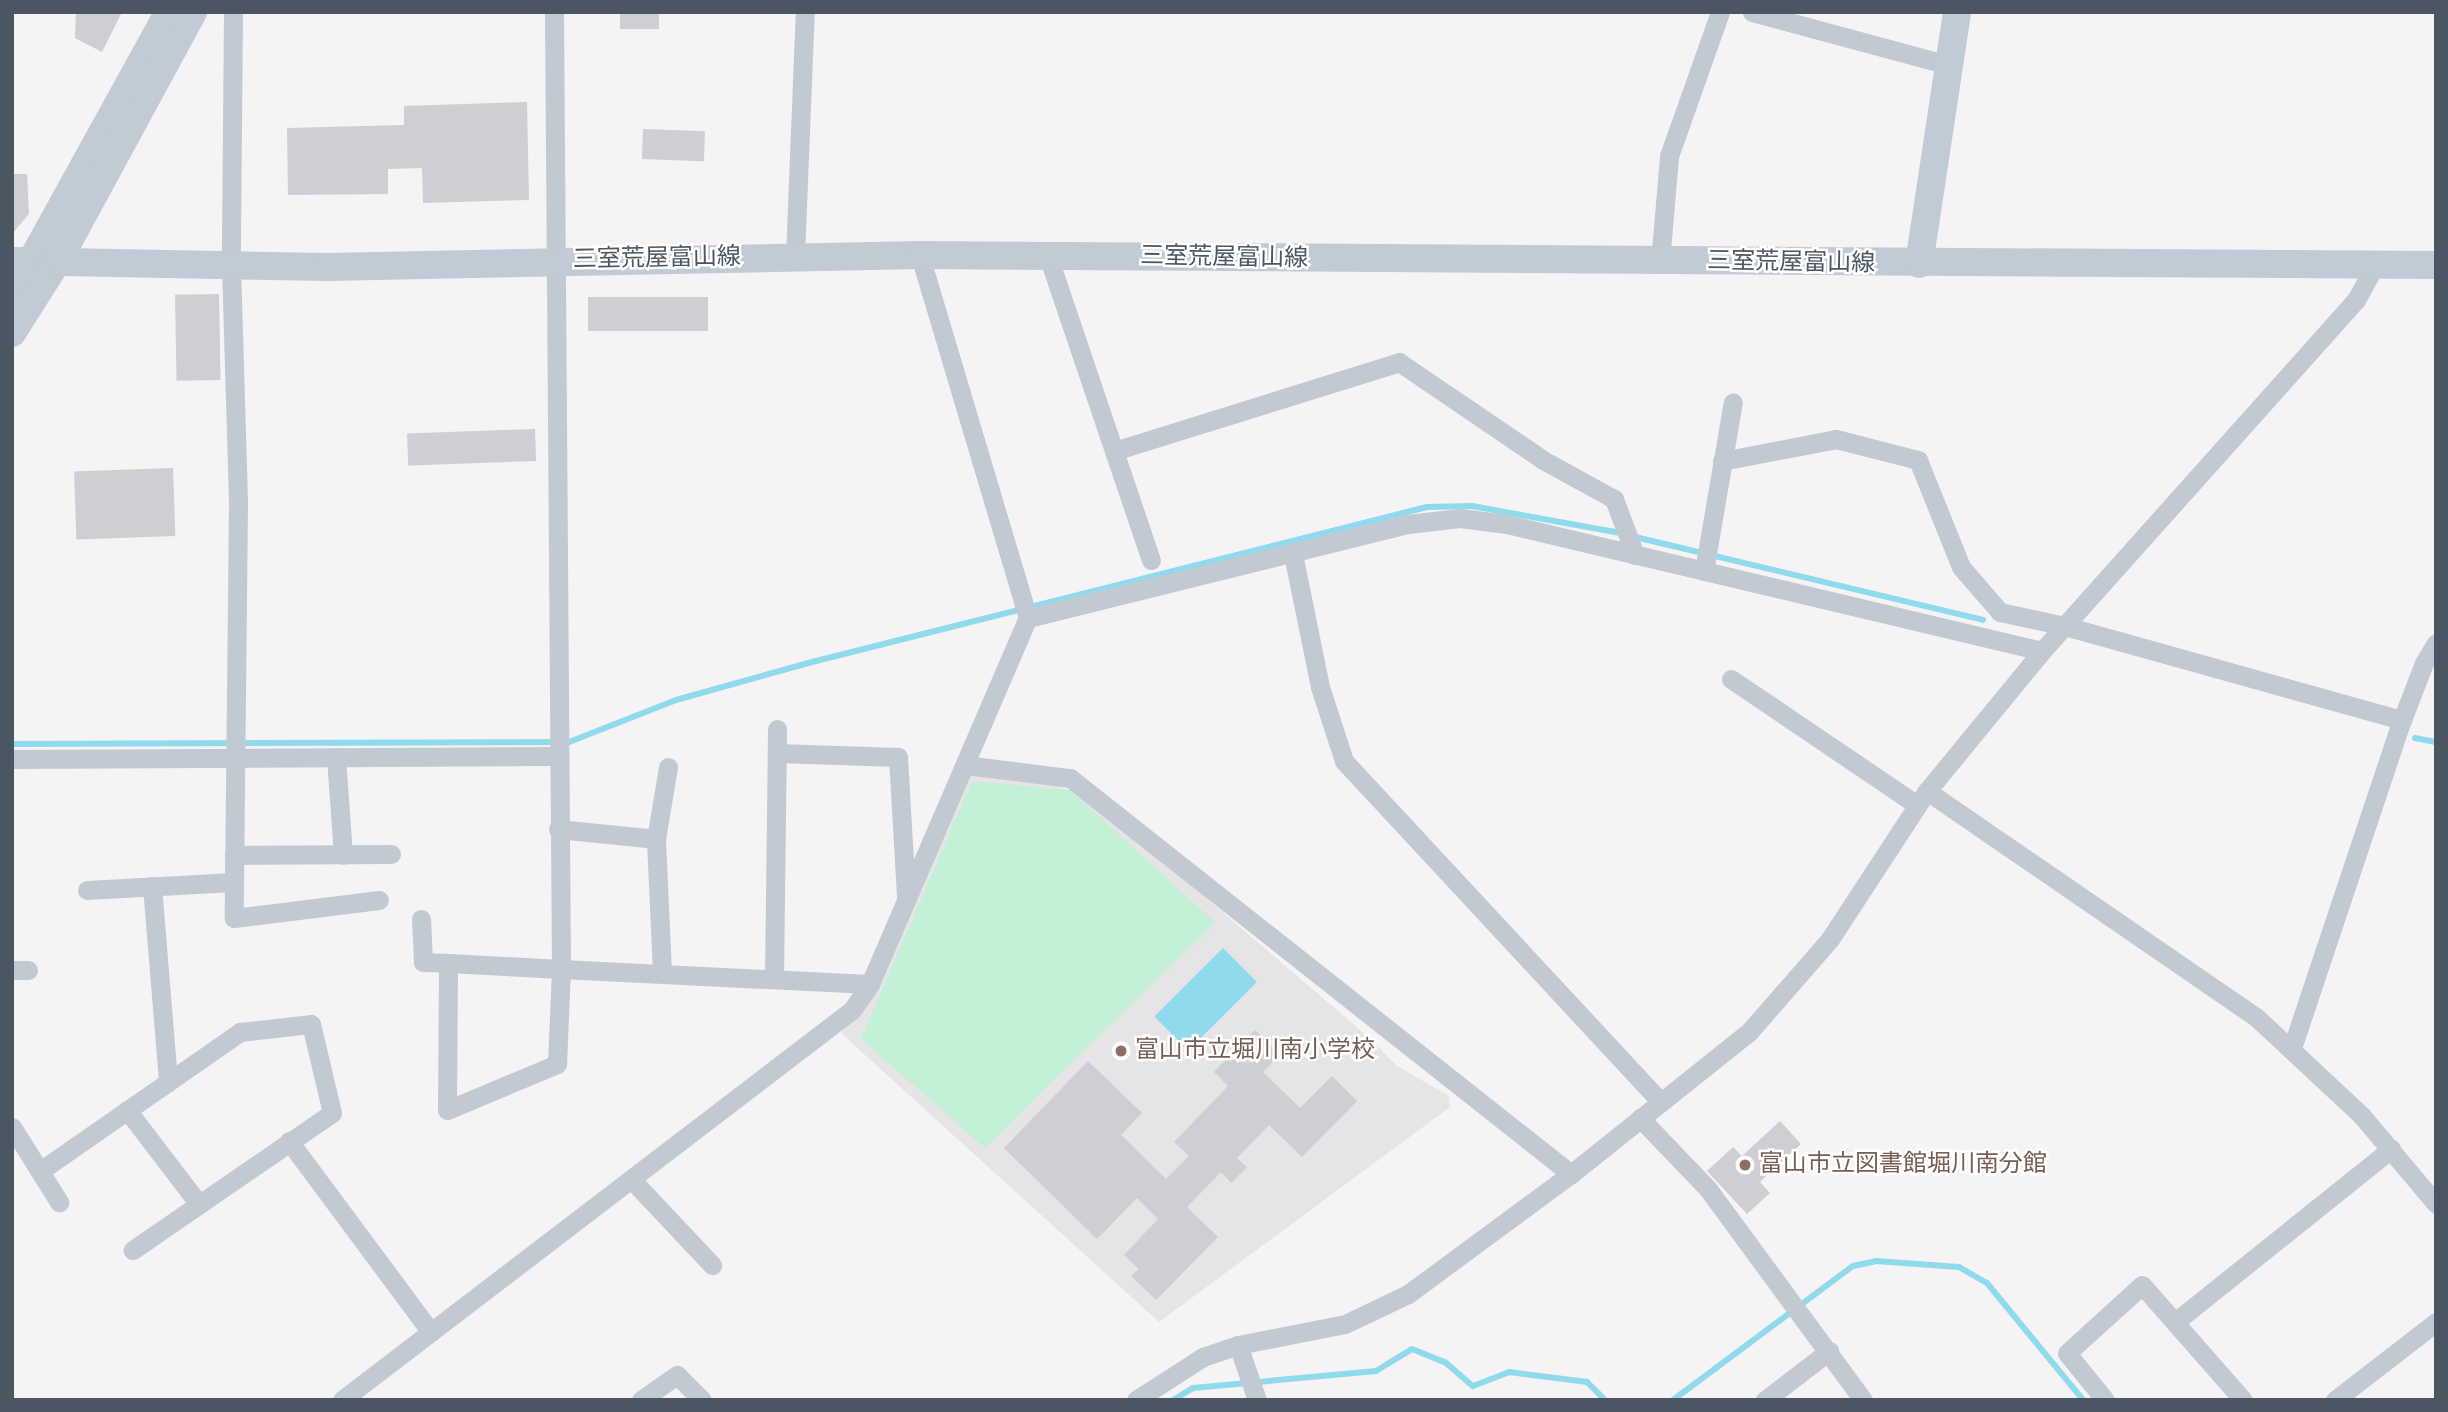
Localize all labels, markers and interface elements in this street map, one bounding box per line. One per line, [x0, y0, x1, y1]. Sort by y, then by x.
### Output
street label: 三室荒屋富山線 [1140, 242, 1308, 274]
street label: 三室荒屋富山線 [573, 243, 741, 275]
street label: 三室荒屋富山線 [1707, 247, 1875, 279]
place label: 富山市立堀川南小学校 [1135, 1037, 1375, 1065]
marker: 富山市立堀川南小学校 [1113, 1043, 1129, 1059]
place label: 富山市立図書館堀川南分館 [1759, 1151, 2047, 1179]
marker: 富山市立図書館堀川南分館 [1737, 1157, 1753, 1173]

